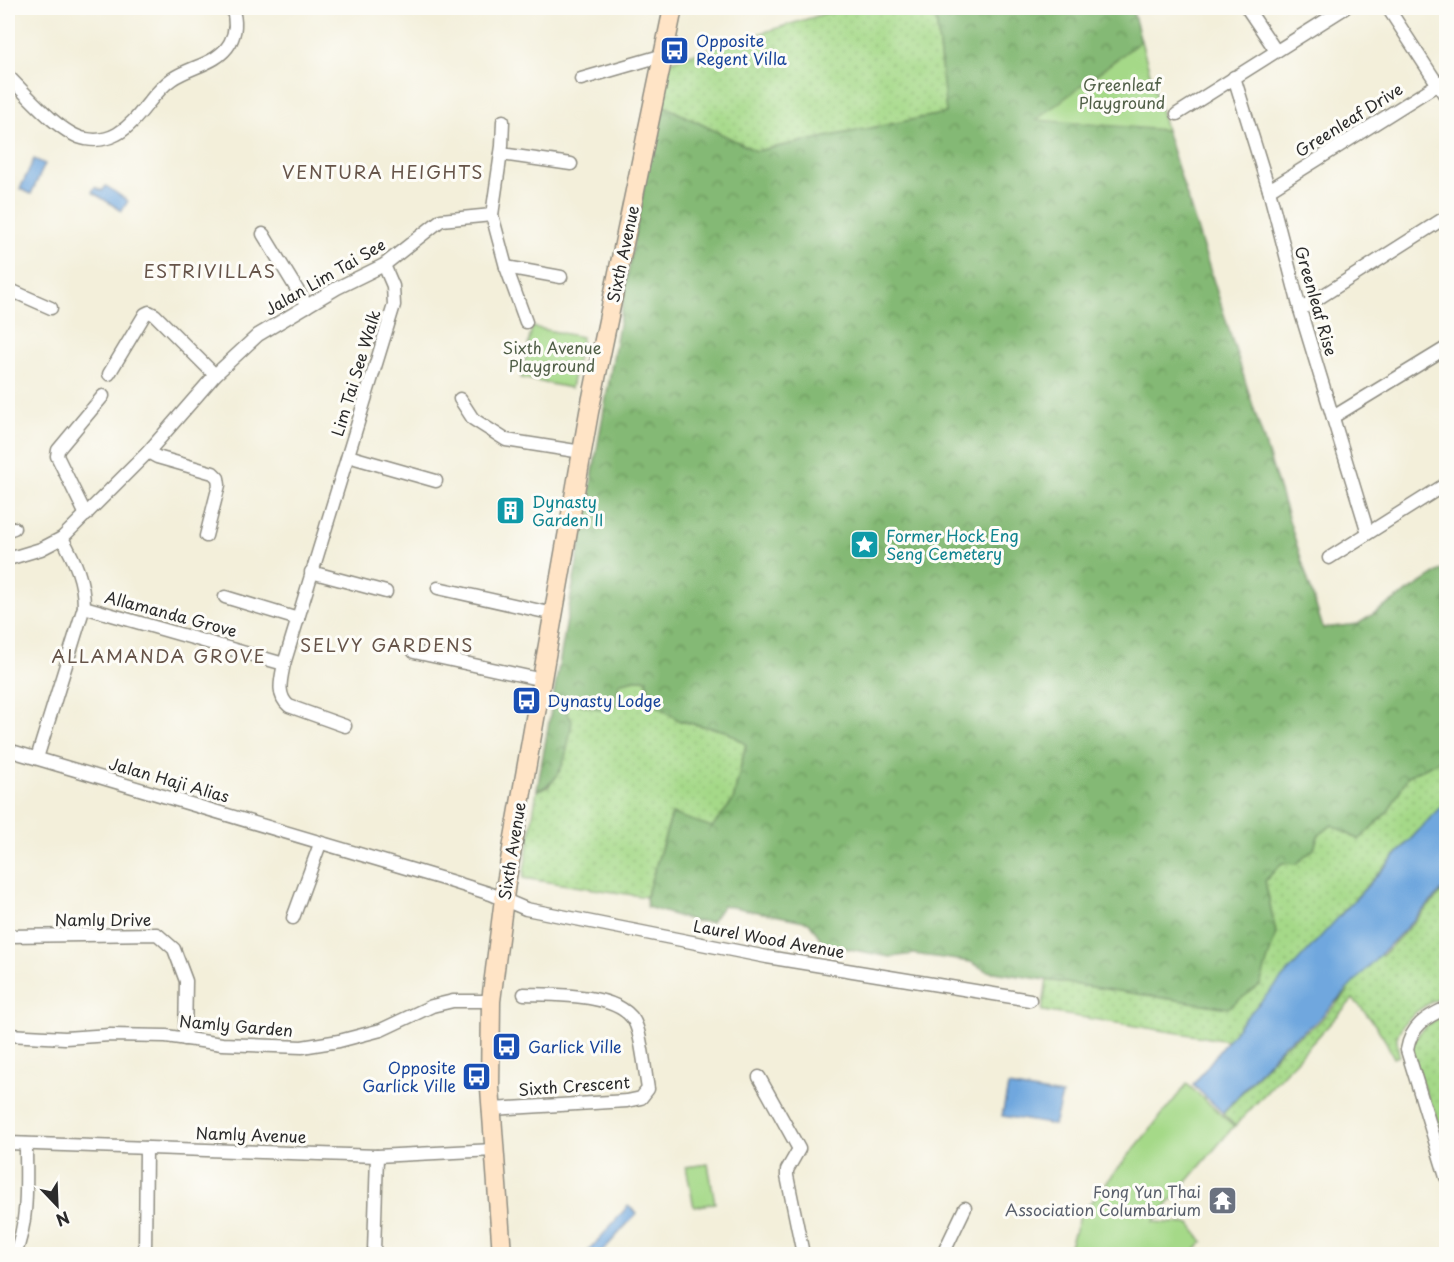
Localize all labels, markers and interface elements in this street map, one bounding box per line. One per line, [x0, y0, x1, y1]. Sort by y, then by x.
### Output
place label: Opposite Regent Villa [696, 28, 787, 70]
bus stop icon: Opposite Regent Villa [659, 34, 691, 66]
park label: Greenleaf Playground [1079, 72, 1165, 114]
street label: Greenleaf Drive [1290, 76, 1407, 162]
district label: VENTURA HEIGHTS [282, 158, 484, 185]
street label: Sixth Avenue [600, 203, 644, 305]
street label: Jalan Lim Tai See [260, 232, 389, 320]
street label: Greenleaf Rise [1290, 243, 1344, 359]
district label: ESTRIVILLAS [144, 257, 276, 284]
street label: Lim Tai See Walk [324, 306, 386, 439]
park label: Sixth Avenue Playground [503, 335, 602, 377]
place label: Dynasty Garden II [532, 489, 604, 531]
building icon: Dynasty Garden II [495, 495, 527, 527]
place label: Former Hock Eng Seng Cemetery [886, 523, 1019, 565]
place icon: Former Hock Eng Seng Cemetery [849, 529, 881, 561]
street label: Allamanda Grove [103, 584, 240, 642]
district label: SELVY GARDENS [300, 631, 474, 658]
district label: ALLAMANDA GROVE [52, 642, 266, 669]
bus stop icon: Dynasty Lodge [510, 685, 542, 717]
place label: Dynasty Lodge [547, 688, 661, 712]
street label: Jalan Haji Alias [106, 750, 232, 808]
street label: Sixth Avenue [491, 800, 531, 902]
street label: Namly Drive [55, 907, 151, 931]
street label: Laurel Wood Avenue [692, 913, 847, 963]
street label: Namly Garden [178, 1008, 294, 1042]
bus stop icon: Garlick Ville [491, 1031, 523, 1063]
place label: Garlick Ville [528, 1034, 622, 1058]
place label: Opposite Garlick Ville [362, 1055, 456, 1097]
bus stop icon: Opposite Garlick Ville [461, 1061, 493, 1093]
street label: Sixth Crescent [517, 1069, 631, 1101]
street label: Namly Avenue [195, 1120, 307, 1148]
north arrow [27, 1175, 87, 1235]
place label: Fong Yun Thai Association Columbarium [1005, 1179, 1201, 1221]
temple icon: Fong Yun Thai Association Columbarium [1206, 1185, 1238, 1217]
text: N [53, 1206, 74, 1233]

